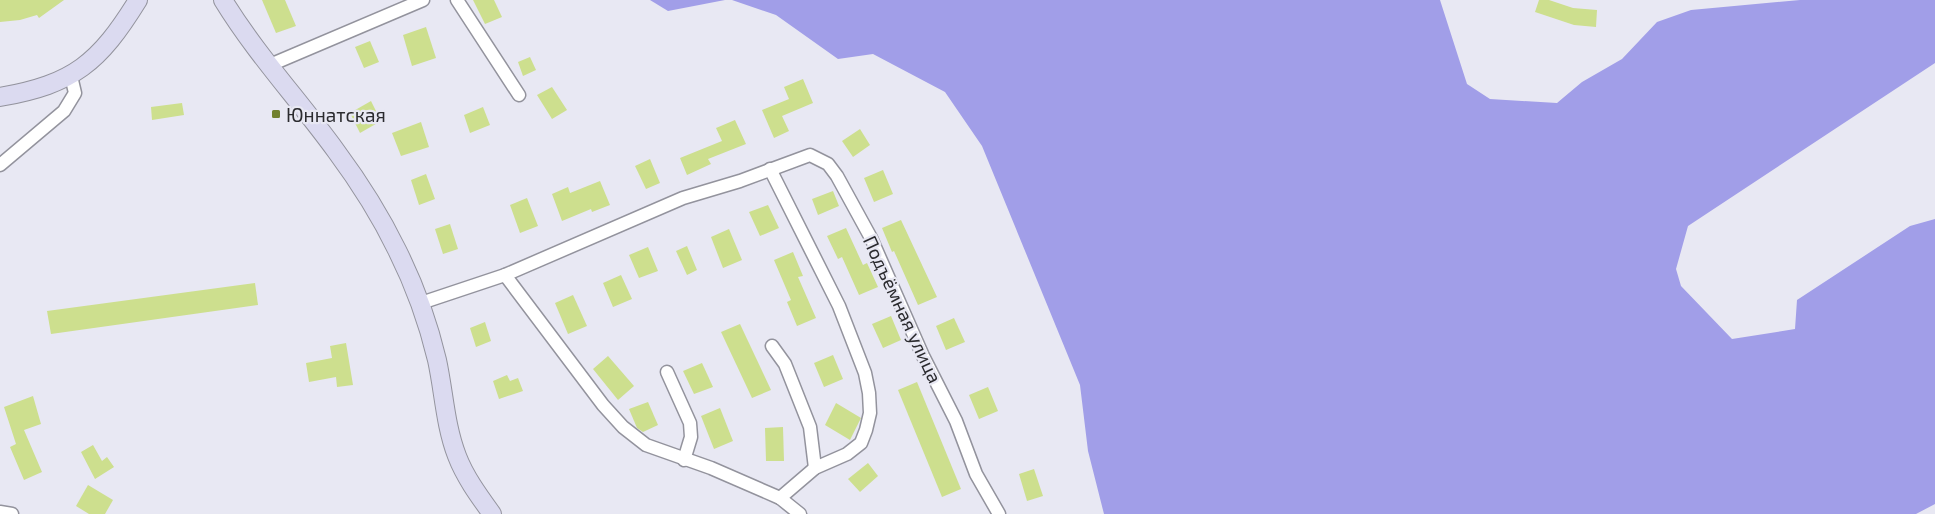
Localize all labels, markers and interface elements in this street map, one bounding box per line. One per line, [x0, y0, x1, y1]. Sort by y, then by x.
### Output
place label: Юннатская [286, 103, 386, 126]
marker: Юннатская [270, 108, 282, 120]
street label: Подъёмная улица [858, 232, 947, 387]

